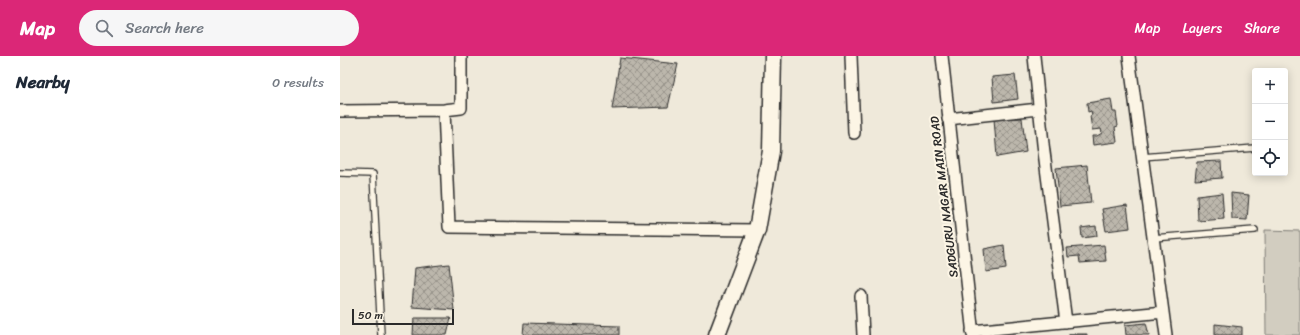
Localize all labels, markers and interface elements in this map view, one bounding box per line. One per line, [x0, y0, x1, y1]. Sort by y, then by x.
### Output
search box [79, 10, 359, 46]
text: Map [20, 12, 55, 45]
text: Search here [125, 15, 204, 41]
text: Map [1135, 16, 1160, 41]
text: Layers [1182, 16, 1222, 41]
text: Share [1244, 16, 1280, 41]
icon: search [93, 17, 115, 39]
text: Nearby [16, 67, 70, 97]
map controls [1252, 68, 1288, 176]
button: + [1252, 68, 1288, 104]
text: 0 results [272, 71, 324, 94]
button: − [1252, 104, 1288, 140]
street label: SADGURU NAGAR MAIN ROAD [923, 114, 965, 279]
button: locate [1252, 140, 1288, 176]
text: 50 m [358, 306, 383, 325]
scale bar [352, 307, 454, 326]

